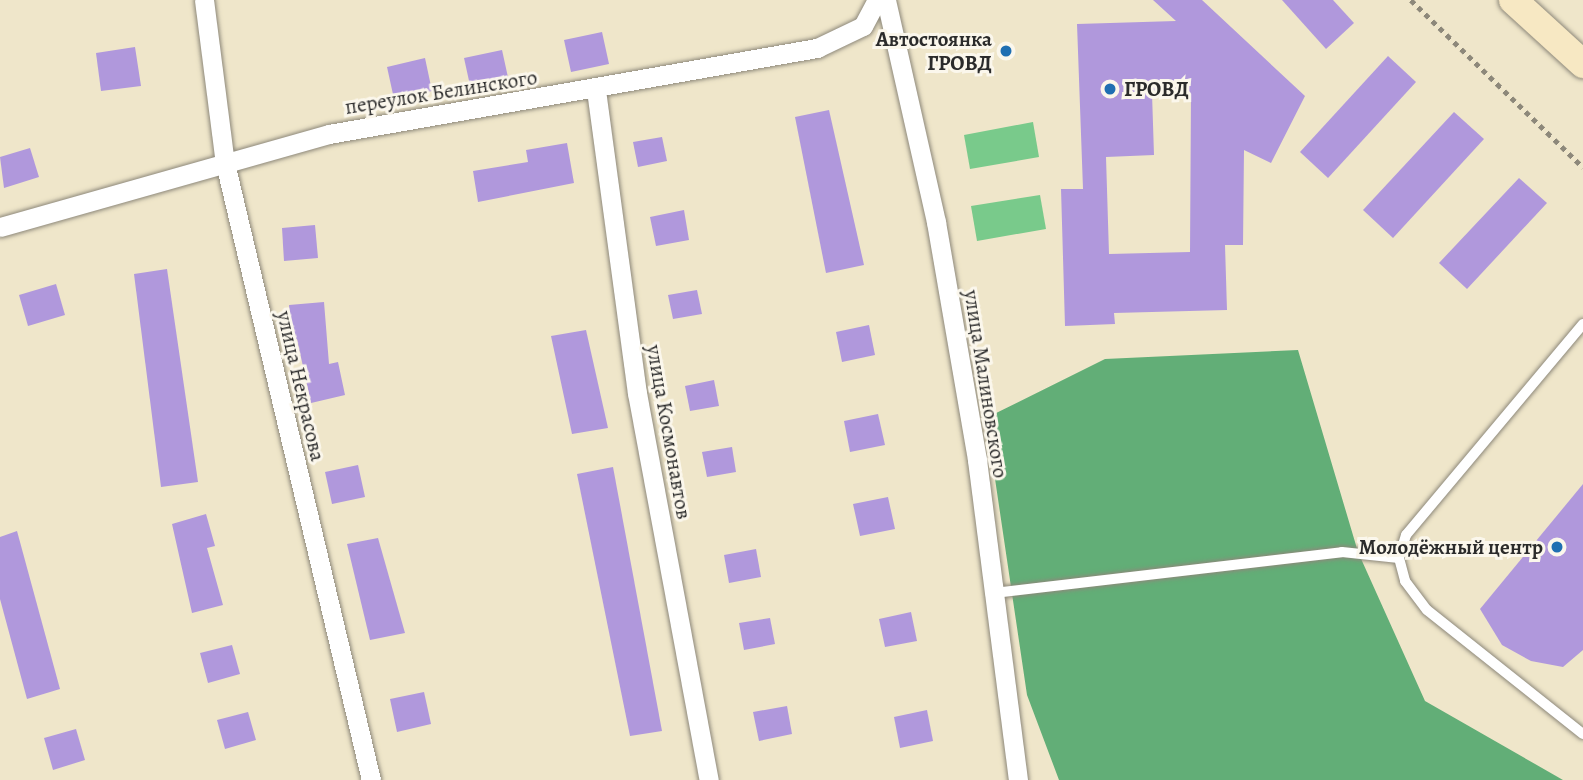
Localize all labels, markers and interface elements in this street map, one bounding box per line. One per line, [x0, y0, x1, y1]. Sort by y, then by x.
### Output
place label: Автостоянка ГРОВД [876, 26, 992, 76]
marker: Автостоянка ГРОВД [998, 43, 1014, 59]
street label: переулок Белинского [343, 64, 539, 120]
place label: ГРОВД [1124, 76, 1189, 102]
marker: ГРОВД [1102, 81, 1118, 97]
street label: улица Малиновского [959, 288, 1013, 480]
street label: улица Некрасова [271, 308, 331, 464]
street label: улица Космонавтов [641, 343, 697, 521]
place label: Молодёжный центр [1359, 534, 1543, 560]
marker: Молодёжный центр [1549, 539, 1565, 555]

